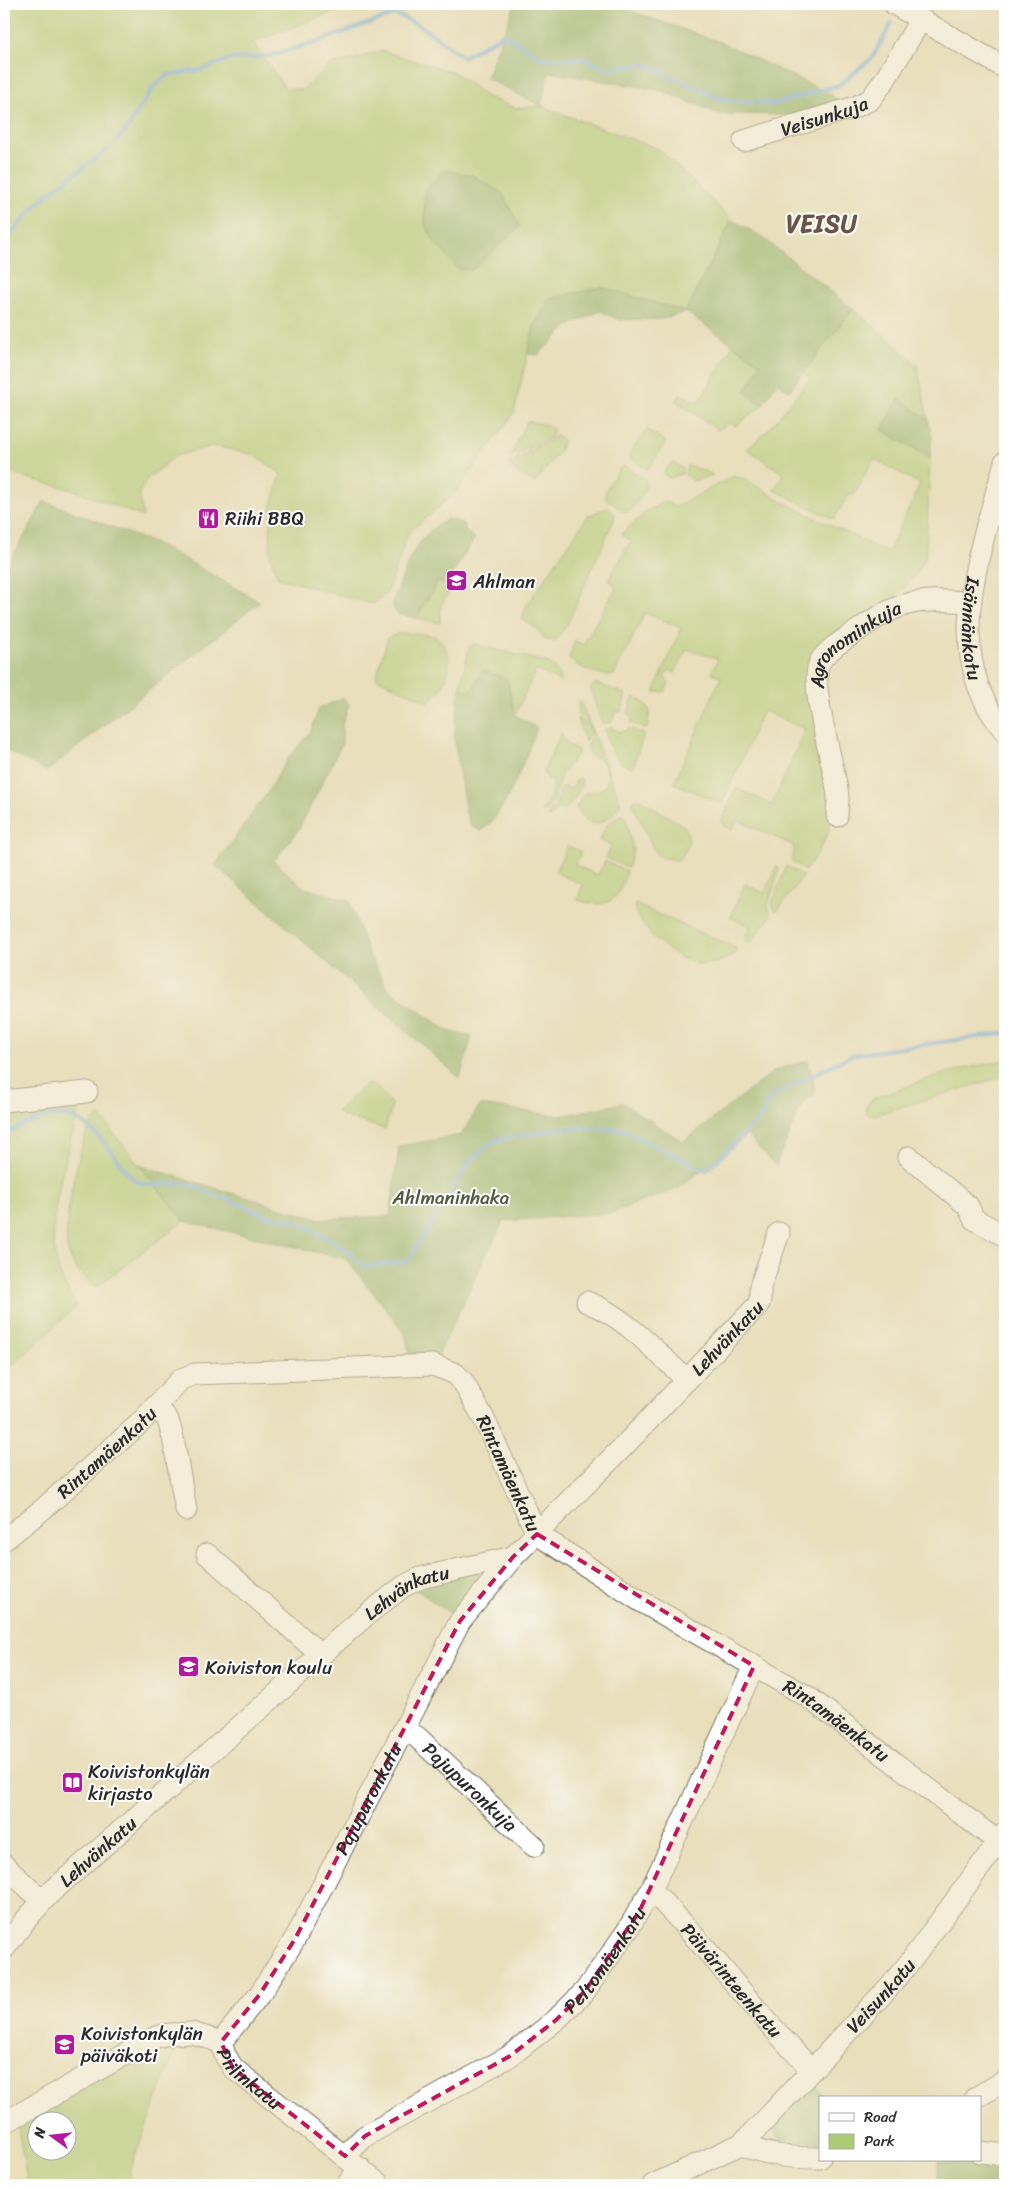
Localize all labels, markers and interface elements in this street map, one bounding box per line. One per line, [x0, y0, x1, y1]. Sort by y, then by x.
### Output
street label: Veisunkuja [777, 87, 874, 146]
district label: VEISU [786, 203, 858, 245]
place label: Riihi BBQ [225, 502, 304, 535]
restaurant icon: Riihi BBQ [197, 506, 221, 530]
place label: Ahlman [472, 565, 535, 598]
school or university icon: Ahlman [445, 569, 469, 593]
street label: Isännänkatu [952, 573, 991, 684]
street label: Agronominkuja [801, 591, 907, 690]
park label: Ahlmaninhaka [392, 1181, 510, 1214]
street label: Lehvänkatu [683, 1292, 772, 1384]
street label: Rintamäenkatu [49, 1399, 165, 1507]
street label: Rintamäenkatu [467, 1409, 550, 1537]
street label: Lehvänkatu [356, 1556, 453, 1629]
place label: Koiviston koulu [205, 1651, 332, 1684]
school or university icon: Koiviston koulu [177, 1655, 201, 1679]
street label: Rintamäenkatu [777, 1670, 897, 1771]
street label: Pajupuronkuja [414, 1734, 526, 1840]
street label: Pajupuronkatu [325, 1737, 411, 1861]
place label: Koivistonkylän kirjasto [88, 1755, 210, 1810]
library icon: Koivistonkylän kirjasto [60, 1770, 84, 1794]
street label: Lehvänkatu [51, 1808, 145, 1895]
street label: Peltomäenkatu [555, 1900, 655, 2022]
street label: Päivärinteenkatu [672, 1915, 791, 2046]
street label: Veisunkatu [838, 1951, 924, 2041]
place label: Koivistonkylän päiväkoti [80, 2017, 203, 2072]
school or university icon: Koivistonkylän päiväkoti [53, 2032, 77, 2056]
street label: Piilinkatu [207, 2044, 289, 2118]
legend [819, 2096, 982, 2162]
text: Road [864, 2104, 897, 2130]
north arrow [28, 2112, 78, 2162]
text: N [26, 2125, 53, 2142]
text: Park [864, 2128, 895, 2154]

